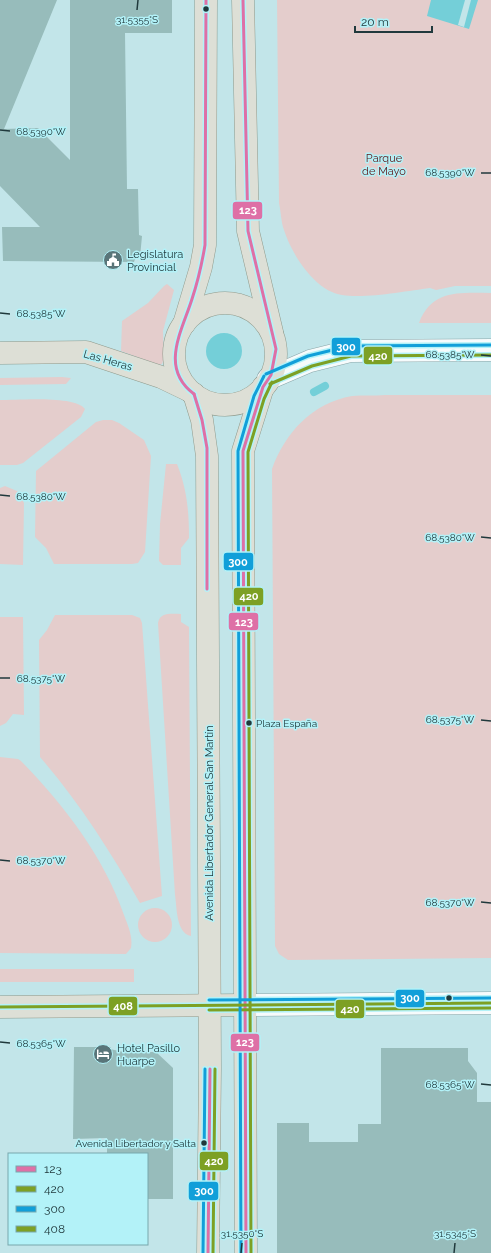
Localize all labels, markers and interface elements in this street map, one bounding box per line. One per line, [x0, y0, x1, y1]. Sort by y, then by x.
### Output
unlabelled marker [201, 4, 211, 14]
scale bar [355, 8, 432, 34]
text: 31.5355°S [116, 14, 158, 25]
text: 20 m [361, 15, 389, 29]
text: 68.5390°W [16, 126, 66, 137]
park label: Parque de Mayo [362, 152, 406, 178]
text: 68.5390°W [425, 167, 475, 178]
line badge: 123 [232, 201, 263, 220]
text: 123 [239, 204, 257, 217]
place label: Legislatura Provincial [127, 248, 183, 274]
public building icon: Legislatura Provincial [102, 249, 124, 271]
text: 68.5385°W [16, 308, 66, 319]
line badge: 300 [331, 337, 361, 356]
text: 300 [336, 341, 356, 354]
line badge: 420 [363, 346, 393, 365]
street label: Las Heras [82, 347, 134, 374]
text: 68.5385°W [425, 349, 475, 360]
text: 420 [368, 350, 388, 363]
text: 68.5380°W [16, 491, 66, 502]
text: 68.5380°W [425, 532, 475, 543]
line badge: 300 [223, 552, 254, 571]
text: 300 [228, 556, 248, 569]
line badge: 420 [233, 587, 264, 606]
text: 420 [239, 590, 259, 603]
line badge: 123 [228, 612, 259, 631]
text: 123 [235, 616, 253, 629]
text: 68.5375°W [17, 673, 66, 684]
text: 68.5375°W [426, 714, 475, 725]
marker: Plaza España [244, 718, 254, 728]
place label: Plaza España [256, 718, 317, 729]
street label: Avenida Libertador General San Martín [203, 725, 216, 921]
text: 68.5370°W [17, 855, 66, 866]
text: 68.5370°W [426, 897, 475, 908]
line badge: 300 [395, 989, 425, 1008]
text: 300 [400, 992, 420, 1005]
unlabelled marker [444, 993, 454, 1003]
line badge: 408 [108, 996, 138, 1016]
line badge: 420 [335, 999, 365, 1019]
text: 408 [113, 1000, 133, 1013]
text: 420 [340, 1003, 360, 1016]
line badge: 123 [230, 1033, 260, 1052]
text: 123 [236, 1036, 254, 1049]
text: 68.5365°W [16, 1038, 66, 1049]
place label: Hotel Pasillo Huarpe [117, 1042, 180, 1068]
hotel icon: Hotel Pasillo Huarpe [92, 1043, 114, 1065]
text: 68.5365°W [425, 1079, 475, 1090]
place label: Avenida Libertador y Salta [75, 1138, 196, 1149]
marker: Avenida Libertador y Salta [199, 1138, 209, 1148]
line badge: 420 [199, 1151, 229, 1171]
legend [8, 1153, 148, 1245]
text: 420 [204, 1155, 224, 1168]
text: 123 [44, 1162, 62, 1176]
line badge: 300 [188, 1181, 219, 1201]
text: 420 [44, 1182, 64, 1196]
text: 300 [194, 1185, 214, 1198]
text: 300 [44, 1202, 65, 1216]
text: 408 [44, 1222, 65, 1236]
text: 31.5350°S [221, 1228, 263, 1239]
text: 31.5345°S [434, 1228, 476, 1239]

